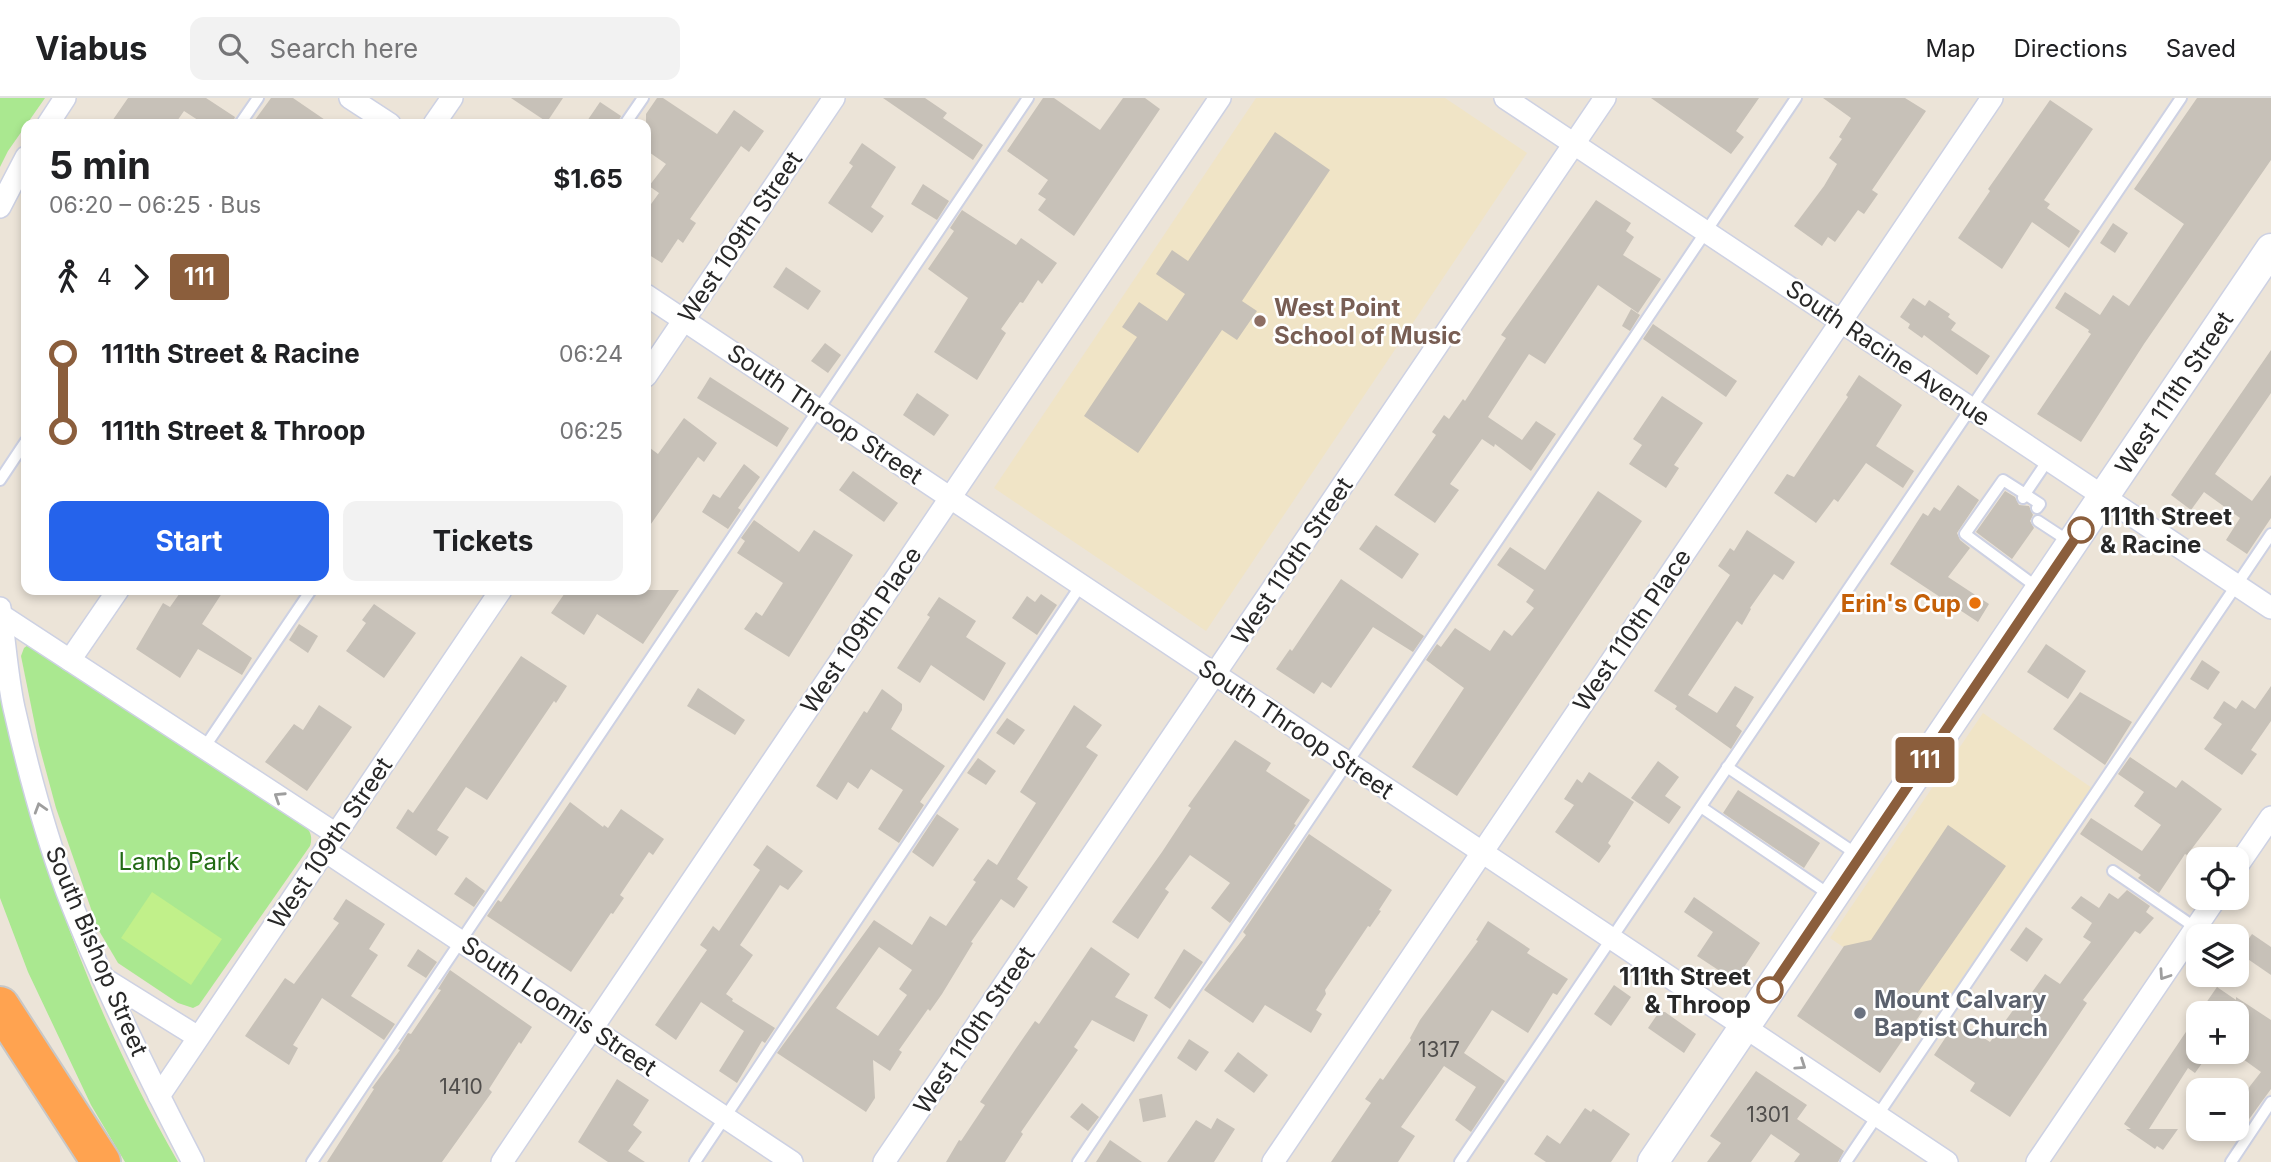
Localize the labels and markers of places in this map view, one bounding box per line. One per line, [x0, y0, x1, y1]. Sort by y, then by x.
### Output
place label: West Point School of Music [1274, 293, 1462, 350]
marker: West Point School of Music [1252, 313, 1268, 329]
place label: 111th Street & Racine [2100, 502, 2232, 559]
marker: 111th Street & Racine [2068, 517, 2094, 543]
place label: Erin's Cup [1841, 589, 1961, 618]
marker: Erin's Cup [1967, 595, 1983, 611]
place label: 111th Street & Throop [1619, 962, 1751, 1019]
marker: 111th Street & Throop [1757, 977, 1783, 1003]
place label: Mount Calvary Baptist Church [1874, 985, 2048, 1042]
marker: Mount Calvary Baptist Church [1852, 1005, 1868, 1021]

